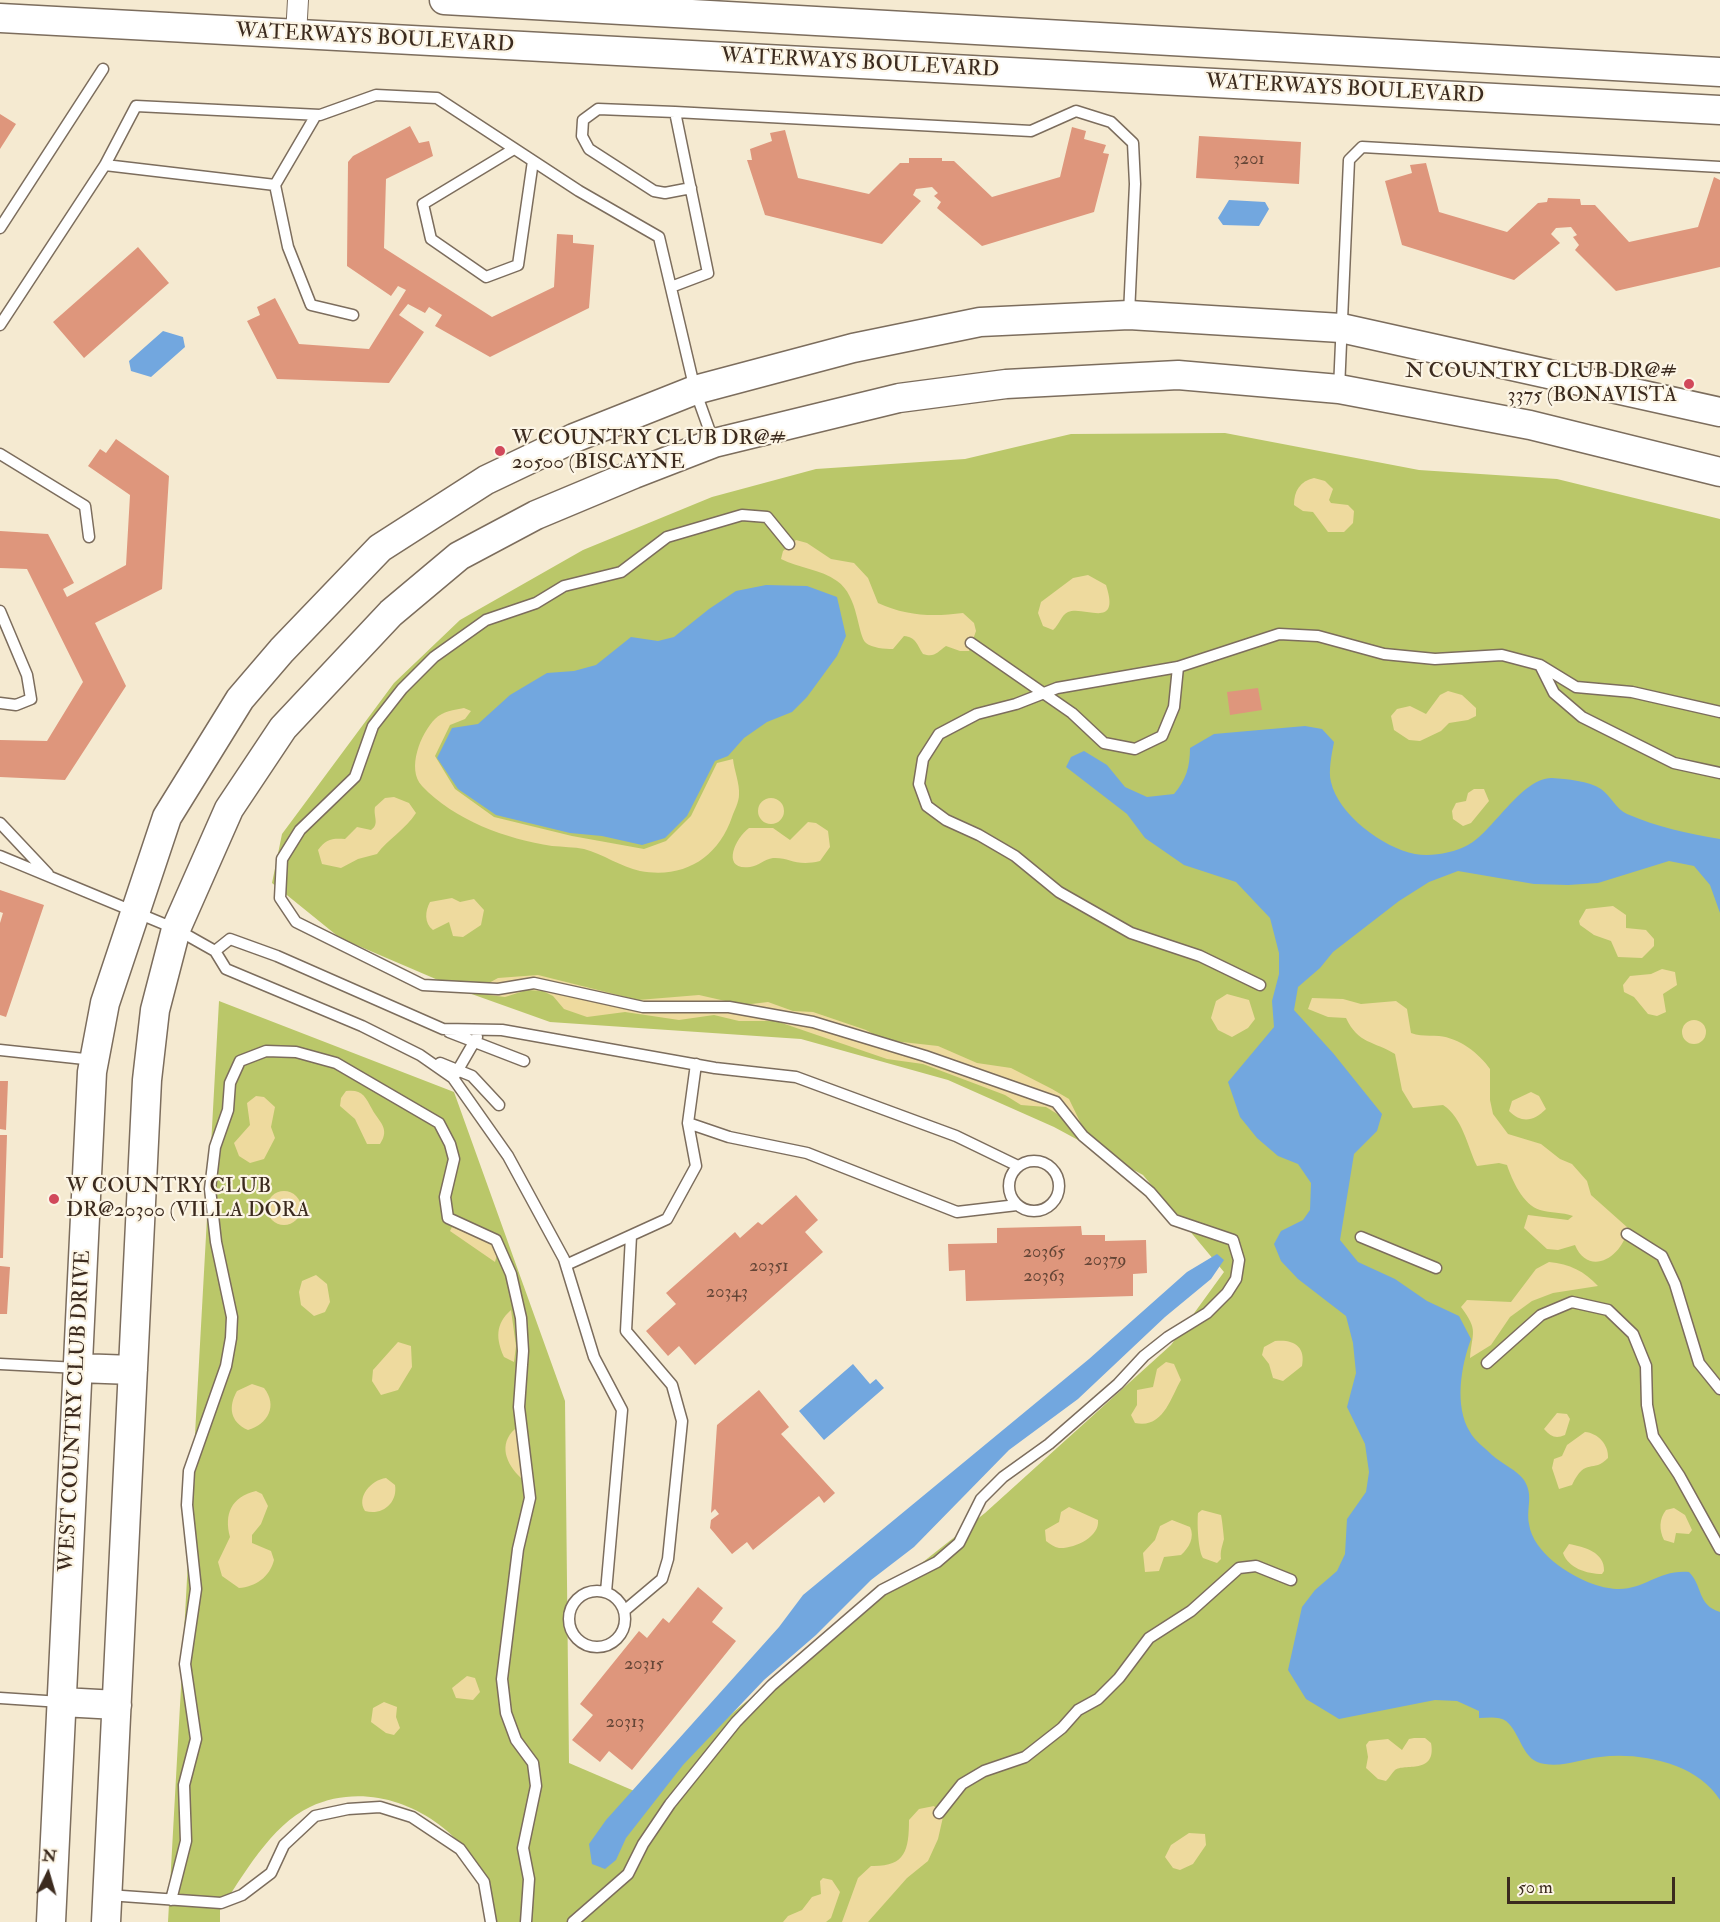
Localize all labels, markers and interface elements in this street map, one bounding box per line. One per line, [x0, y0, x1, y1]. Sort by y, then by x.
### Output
street label: WATERWAYS BOULEVARD [235, 19, 515, 59]
street label: WATERWAYS BOULEVARD [720, 44, 1000, 84]
street label: WATERWAYS BOULEVARD [1205, 70, 1485, 110]
house number: 3201 [1233, 149, 1265, 171]
place label: N COUNTRY CLUB DR@# 3375 (BONAVISTA [1405, 359, 1677, 409]
marker: N COUNTRY CLUB DR@# 3375 (BONAVISTA [1682, 377, 1696, 391]
place label: W COUNTRY CLUB DR@# 20500 (BISCAYNE [512, 426, 786, 476]
marker: W COUNTRY CLUB DR@# 20500 (BISCAYNE [493, 444, 507, 458]
place label: W COUNTRY CLUB DR@20300 (VILLA DORA [66, 1174, 310, 1224]
marker: W COUNTRY CLUB DR@20300 (VILLA DORA [47, 1192, 61, 1206]
house number: 20365 [1023, 1242, 1065, 1264]
street label: WEST COUNTRY CLUB DRIVE [55, 1249, 97, 1573]
house number: 20379 [1084, 1250, 1126, 1272]
house number: 20351 [749, 1256, 789, 1278]
house number: 20363 [1023, 1266, 1065, 1288]
house number: 20343 [706, 1282, 748, 1304]
house number: 20315 [624, 1654, 664, 1676]
house number: 20313 [606, 1712, 644, 1734]
north arrow [18, 1844, 78, 1904]
text: N [42, 1845, 58, 1867]
scale bar [1510, 1865, 1678, 1903]
text: 50 m [1518, 1876, 1553, 1899]

